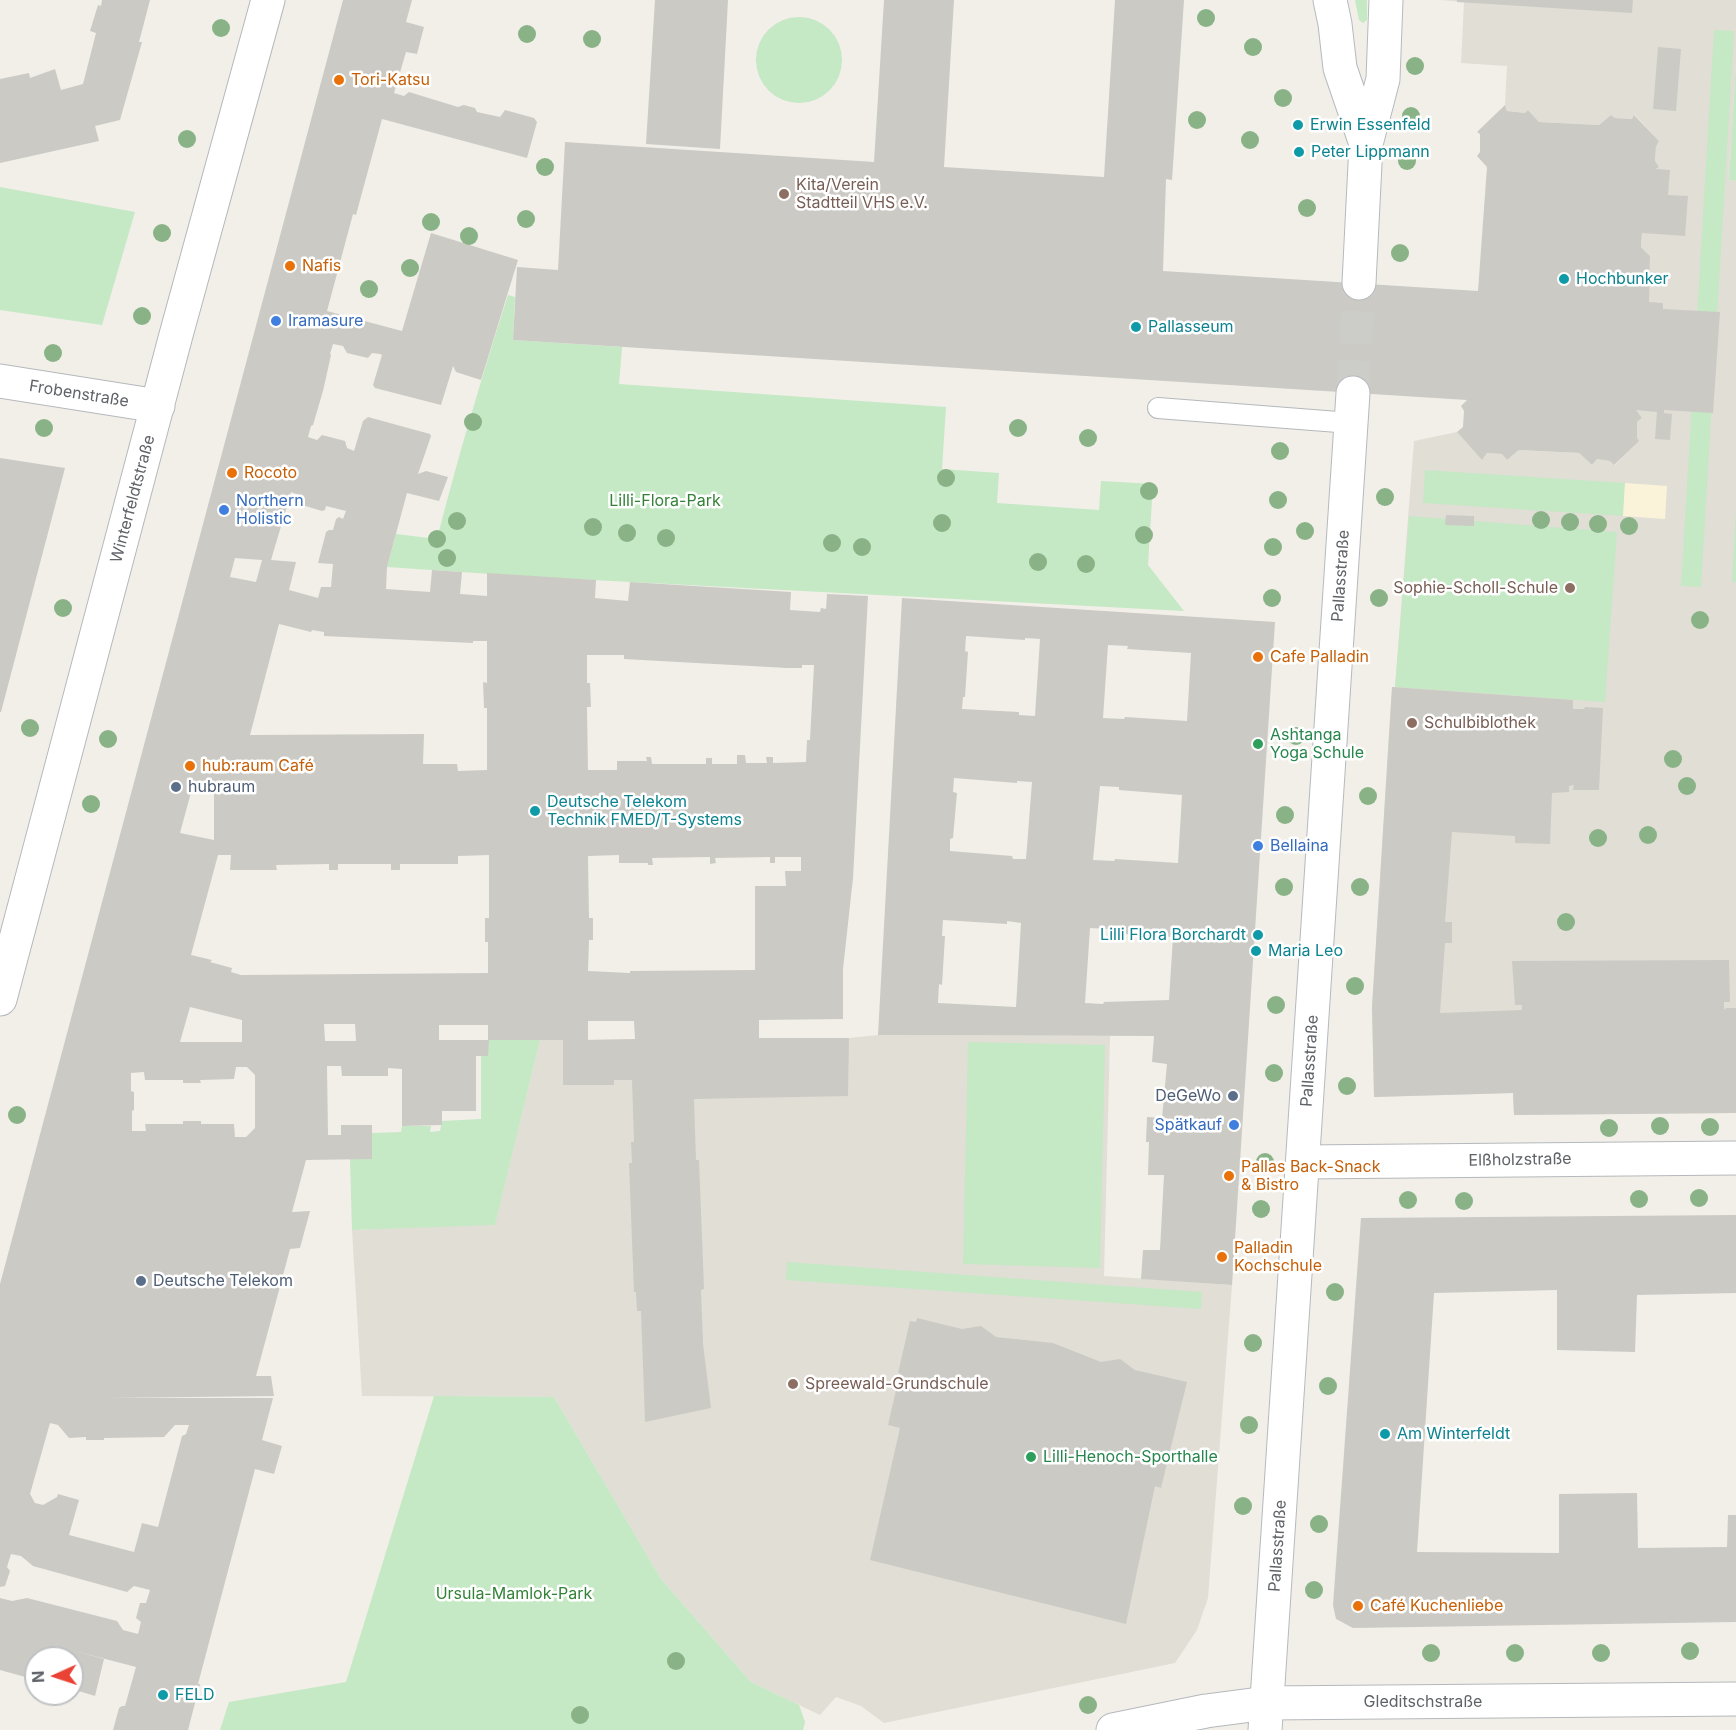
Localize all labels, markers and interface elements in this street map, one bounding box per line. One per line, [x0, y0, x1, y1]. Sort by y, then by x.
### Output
place label: Tori-Katsu [351, 70, 430, 90]
marker: Tori-Katsu [332, 73, 346, 87]
place label: Erwin Essenfeld [1310, 115, 1430, 135]
marker: Erwin Essenfeld [1291, 118, 1305, 132]
place label: Peter Lippmann [1311, 142, 1430, 162]
marker: Peter Lippmann [1292, 145, 1306, 159]
place label: Kita/Verein Stadtteil VHS e.V. [796, 175, 928, 213]
marker: Kita/Verein Stadtteil VHS e.V. [777, 187, 791, 201]
place label: Nafis [302, 256, 341, 276]
marker: Nafis [283, 259, 297, 273]
place label: Hochbunker [1576, 269, 1669, 289]
marker: Hochbunker [1557, 272, 1571, 286]
place label: Iramasure [288, 311, 363, 331]
marker: Iramasure [269, 314, 283, 328]
place label: Pallasseum [1148, 317, 1234, 337]
marker: Pallasseum [1129, 320, 1143, 334]
street label: Frobenstraße [28, 377, 130, 411]
street label: Winterfeldtstraße [107, 433, 159, 565]
place label: Rocoto [244, 463, 297, 483]
marker: Rocoto [225, 466, 239, 480]
place label: Northern Holistic [236, 491, 304, 529]
park label: Lilli-Flora-Park [609, 491, 721, 511]
marker: Northern Holistic [217, 503, 231, 517]
street label: Pallasstraße [1328, 529, 1354, 623]
place label: Sophie-Scholl-Schule [1393, 578, 1558, 598]
marker: Sophie-Scholl-Schule [1563, 581, 1577, 595]
place label: Cafe Palladin [1270, 647, 1369, 667]
marker: Cafe Palladin [1251, 650, 1265, 664]
place label: Schulbiblothek [1424, 713, 1536, 733]
marker: Schulbiblothek [1405, 716, 1419, 730]
place label: Ashtanga Yoga Schule [1270, 725, 1364, 763]
marker: Ashtanga Yoga Schule [1251, 737, 1265, 751]
place label: hub:raum Café [202, 756, 314, 776]
marker: hub:raum Café [183, 759, 197, 773]
place label: hubraum [188, 777, 255, 797]
marker: hubraum [169, 780, 183, 794]
place label: Deutsche Telekom Technik FMED/T-Systems [547, 792, 742, 830]
marker: Deutsche Telekom Technik FMED/T-Systems [528, 804, 542, 818]
place label: Bellaina [1270, 836, 1329, 856]
marker: Bellaina [1251, 839, 1265, 853]
place label: Lilli Flora Borchardt [1100, 925, 1246, 945]
marker: Lilli Flora Borchardt [1251, 928, 1265, 942]
place label: Maria Leo [1268, 941, 1343, 961]
marker: Maria Leo [1249, 944, 1263, 958]
street label: Pallasstraße [1297, 1014, 1323, 1108]
place label: DeGeWo [1155, 1086, 1221, 1106]
marker: DeGeWo [1226, 1089, 1240, 1103]
place label: Spätkauf [1154, 1115, 1222, 1135]
marker: Spätkauf [1227, 1118, 1241, 1132]
street label: Elßholzstraße [1468, 1150, 1572, 1170]
place label: Pallas Back-Snack & Bistro [1241, 1157, 1381, 1195]
marker: Pallas Back-Snack & Bistro [1222, 1169, 1236, 1183]
place label: Palladin Kochschule [1234, 1238, 1322, 1276]
marker: Palladin Kochschule [1215, 1250, 1229, 1264]
place label: Deutsche Telekom [153, 1271, 293, 1291]
marker: Deutsche Telekom [134, 1274, 148, 1288]
place label: Spreewald-Grundschule [805, 1374, 989, 1394]
marker: Spreewald-Grundschule [786, 1377, 800, 1391]
place label: Am Winterfeldt [1397, 1424, 1510, 1444]
marker: Am Winterfeldt [1378, 1427, 1392, 1441]
place label: Lilli-Henoch-Sporthalle [1043, 1447, 1218, 1467]
marker: Lilli-Henoch-Sporthalle [1024, 1450, 1038, 1464]
street label: Pallasstraße [1265, 1499, 1291, 1593]
park label: Ursula-Mamlok-Park [436, 1584, 592, 1604]
place label: Café Kuchenliebe [1370, 1596, 1503, 1616]
marker: Café Kuchenliebe [1351, 1599, 1365, 1613]
north arrow [24, 1646, 84, 1706]
text: N [28, 1670, 48, 1683]
place label: FELD [175, 1685, 215, 1705]
marker: FELD [156, 1688, 170, 1702]
street label: Gleditschstraße [1364, 1692, 1482, 1712]

